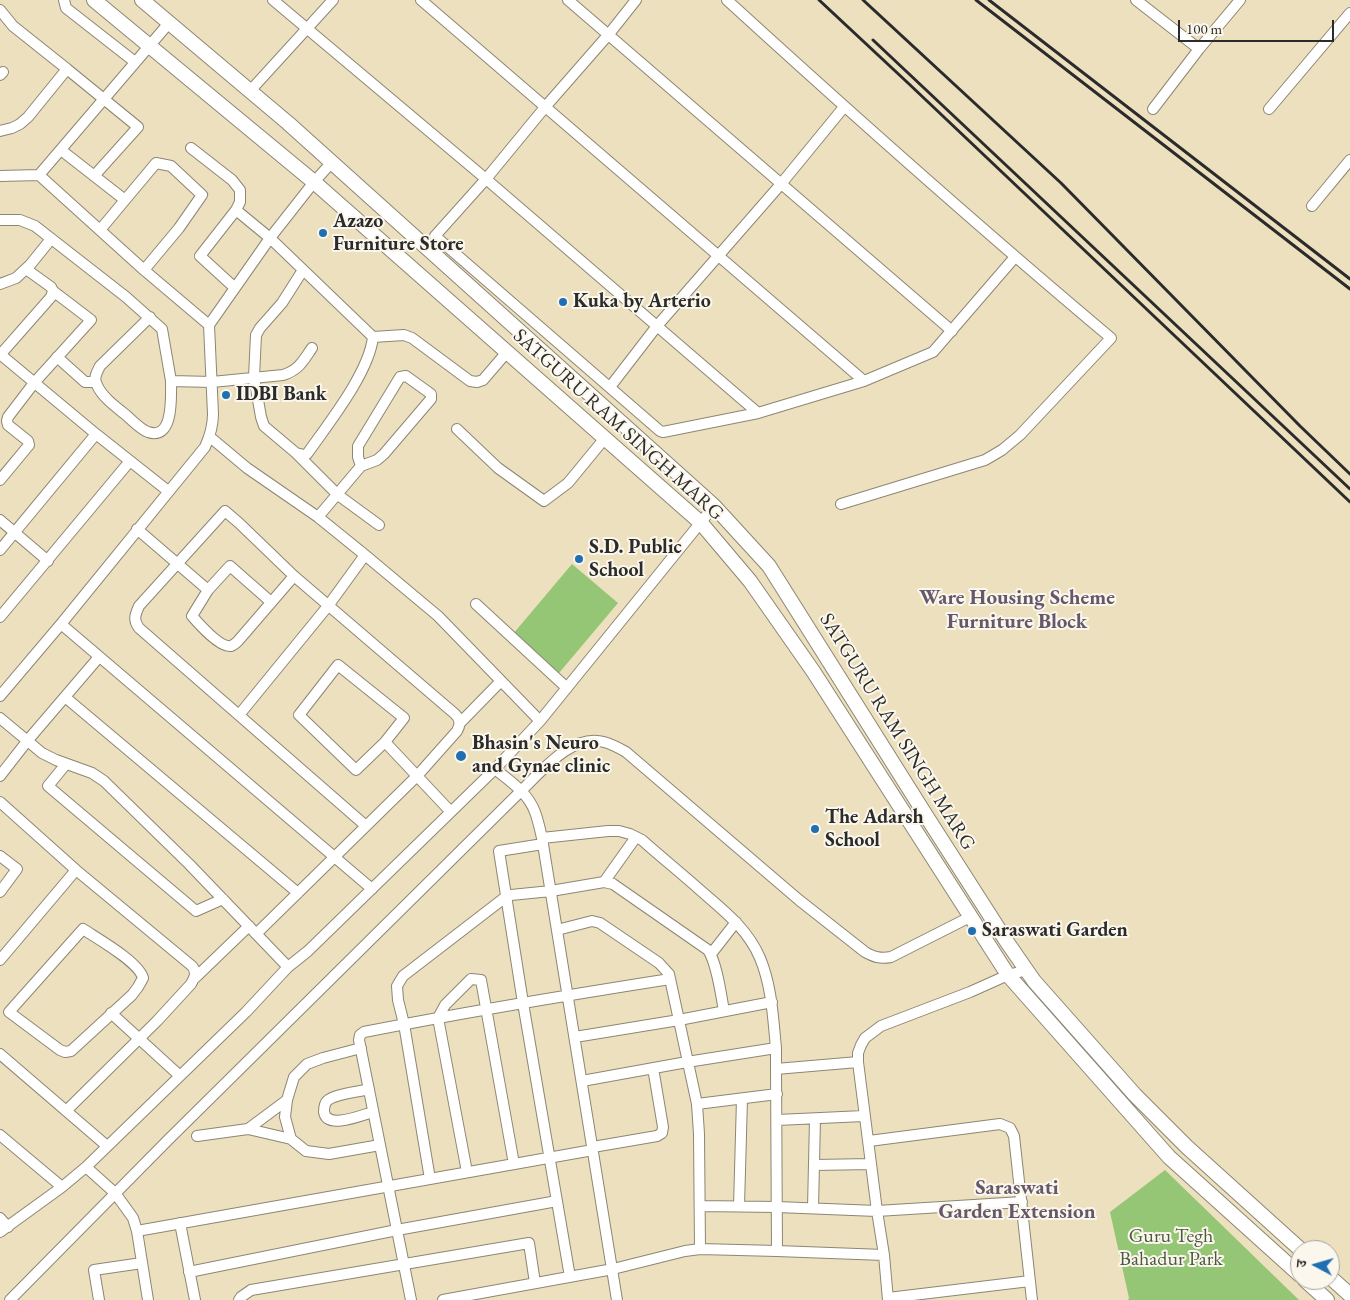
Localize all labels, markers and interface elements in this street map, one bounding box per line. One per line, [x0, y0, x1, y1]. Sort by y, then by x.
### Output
scale bar [1180, 10, 1336, 42]
text: 100 m [1186, 19, 1222, 38]
place label: Azazo Furniture Store [333, 210, 464, 257]
marker: Azazo Furniture Store [317, 227, 329, 239]
place label: Kuka by Arterio [573, 290, 711, 314]
marker: Kuka by Arterio [557, 296, 569, 308]
street label: SATGURU RAM SINGH MARG [508, 324, 728, 526]
place label: IDBI Bank [236, 383, 327, 407]
marker: IDBI Bank [220, 389, 232, 401]
place label: S.D. Public School [589, 536, 682, 583]
marker: S.D. Public School [573, 553, 585, 565]
district label: Ware Housing Scheme Furniture Block [919, 585, 1115, 635]
street label: SATGURU RAM SINGH MARG [814, 609, 980, 855]
place label: Bhasin's Neuro and Gynae clinic [472, 732, 610, 779]
marker: Bhasin's Neuro and Gynae clinic [454, 749, 468, 763]
place label: The Adarsh School [825, 806, 924, 853]
marker: The Adarsh School [809, 823, 821, 835]
place label: Saraswati Garden [982, 919, 1128, 943]
marker: Saraswati Garden [966, 925, 978, 937]
district label: Saraswati Garden Extension [938, 1175, 1096, 1225]
park label: Guru Tegh Bahadur Park [1119, 1225, 1223, 1272]
north arrow [1290, 1240, 1340, 1290]
text: उ [1292, 1259, 1310, 1268]

